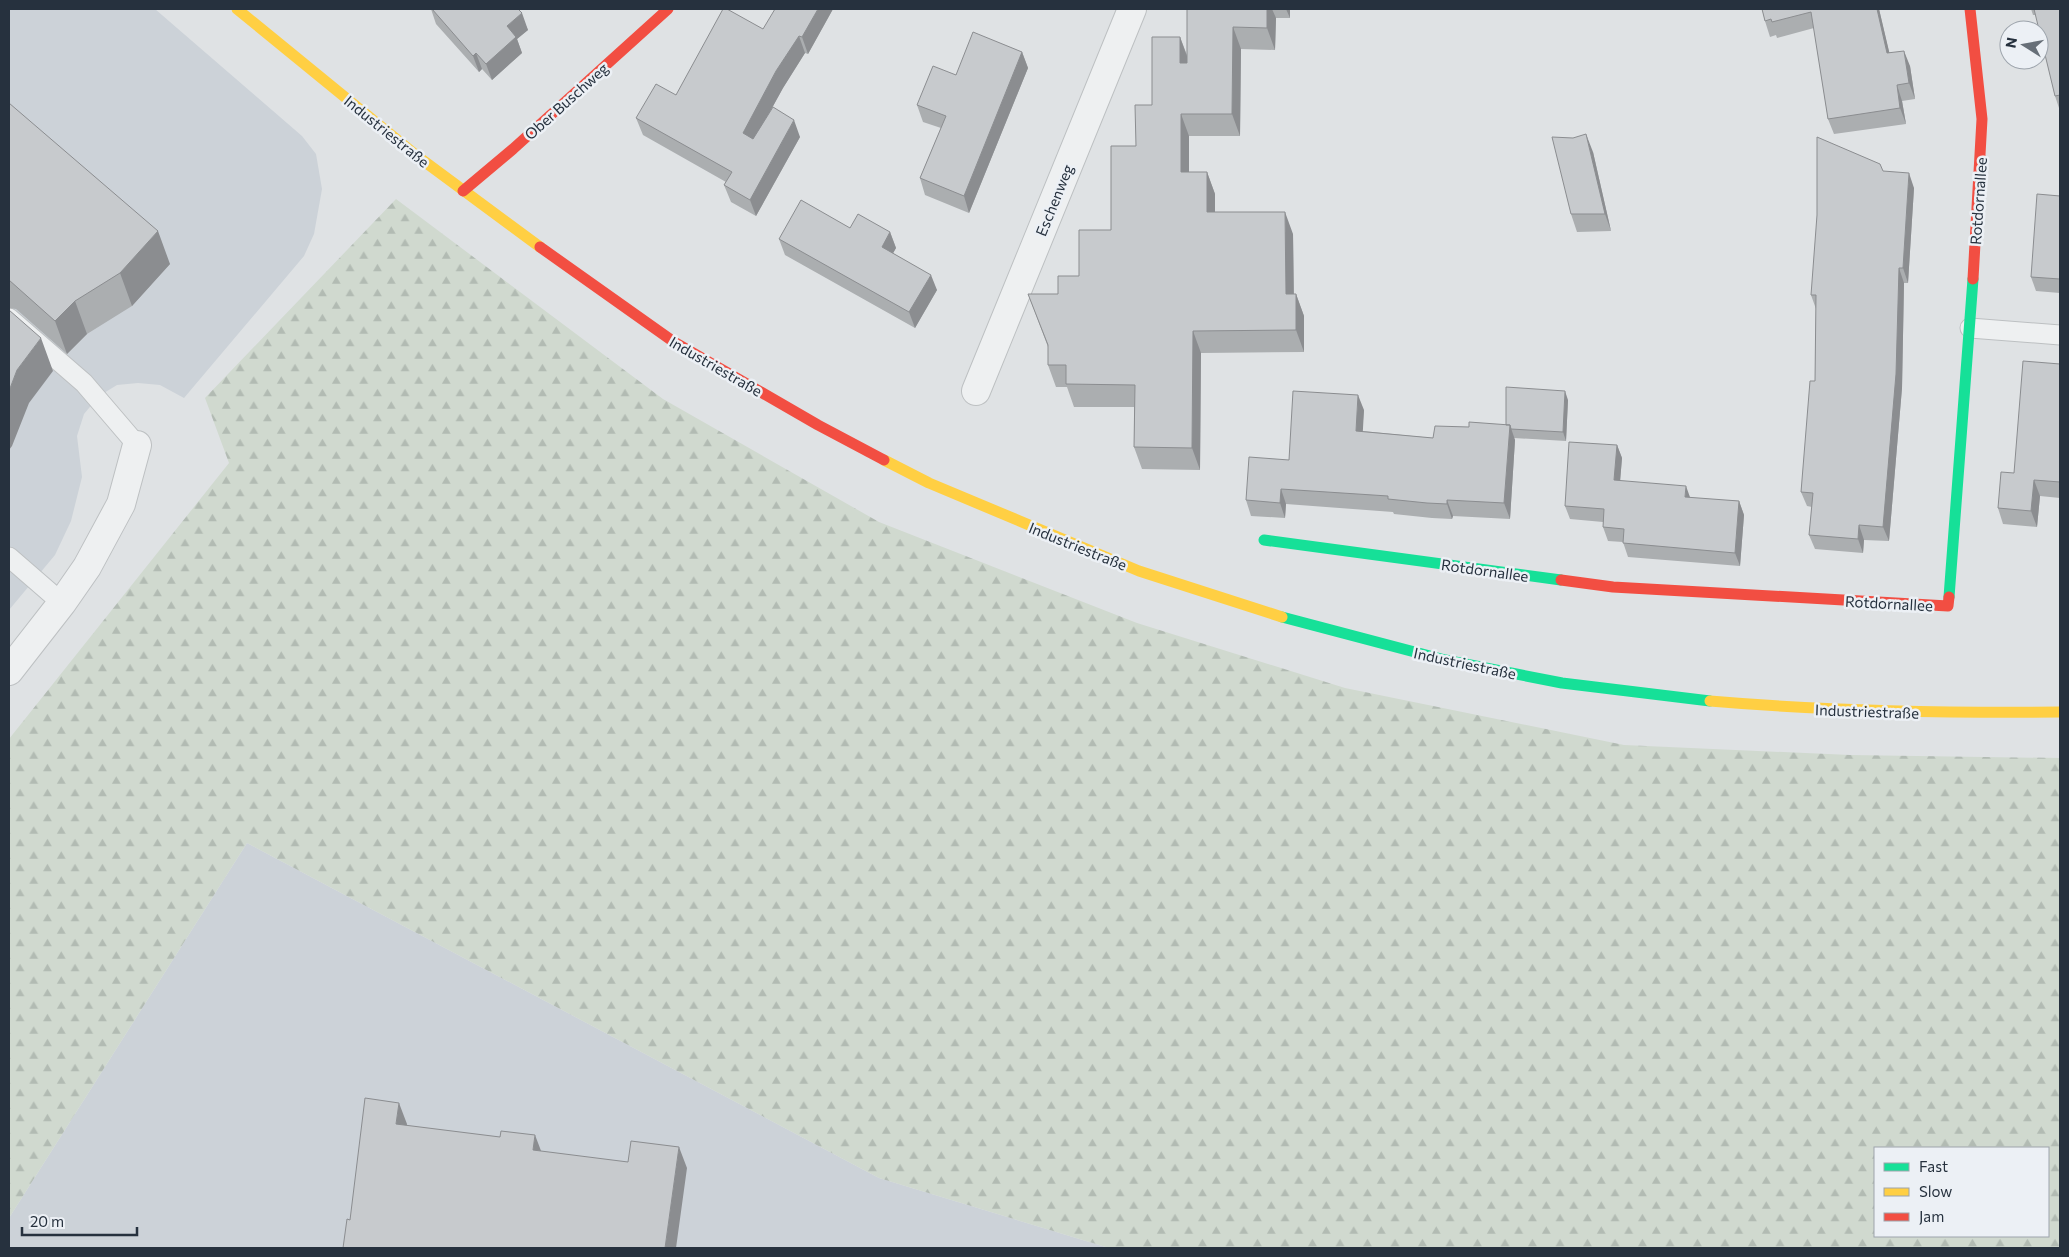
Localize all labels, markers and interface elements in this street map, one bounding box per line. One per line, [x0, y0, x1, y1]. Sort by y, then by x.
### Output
north arrow [1999, 20, 2049, 70]
text: N [2001, 36, 2020, 49]
street label: Ober Buschweg [520, 59, 612, 143]
street label: Industriestraße [341, 91, 433, 171]
street label: Rotdornallee [1966, 156, 1990, 246]
street label: Eschenweg [1031, 161, 1077, 239]
street label: Industriestraße [666, 332, 766, 400]
street label: Industriestraße [1026, 518, 1130, 574]
street label: Rotdornallee [1440, 555, 1530, 585]
street label: Rotdornallee [1845, 592, 1933, 614]
street label: Industriestraße [1412, 643, 1518, 683]
street label: Industriestraße [1815, 700, 1919, 722]
legend [1874, 1147, 2049, 1237]
text: Fast [1919, 1157, 1948, 1175]
text: Slow [1919, 1182, 1952, 1200]
scale bar [22, 1204, 138, 1236]
text: Jam [1919, 1207, 1944, 1225]
text: 20 m [30, 1212, 64, 1230]

